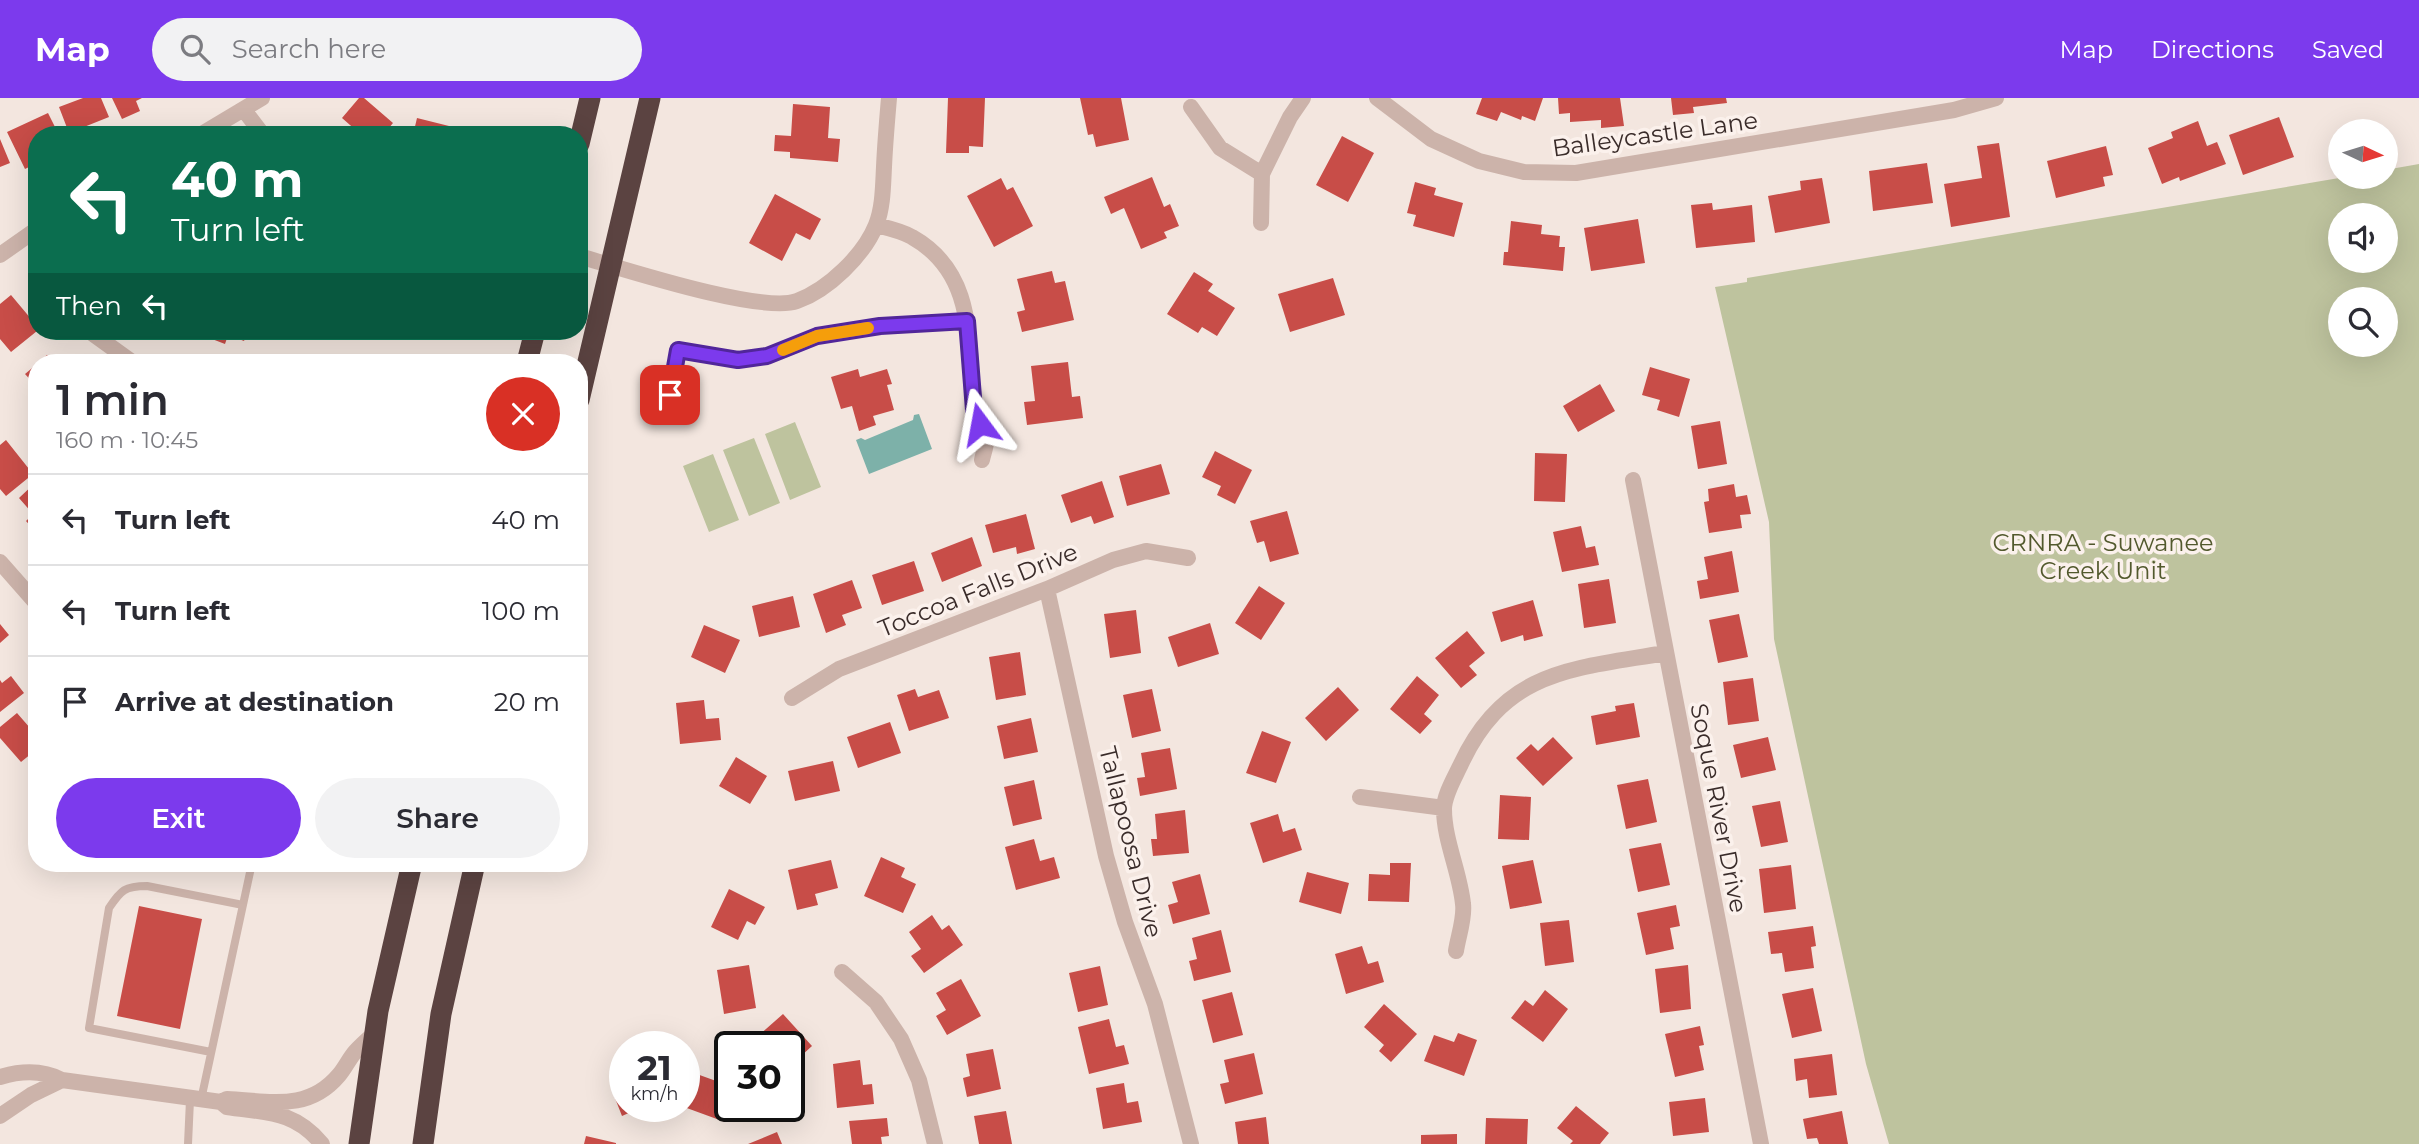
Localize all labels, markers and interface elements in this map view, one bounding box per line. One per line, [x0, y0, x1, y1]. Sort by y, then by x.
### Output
search box [152, 18, 642, 81]
text: Map [35, 29, 110, 69]
icon: search [176, 30, 214, 68]
text: Search here [232, 33, 386, 65]
text: Map [2060, 35, 2113, 64]
text: Directions [2151, 35, 2274, 64]
text: Saved [2312, 35, 2384, 64]
street label: Balleycastle Lane [1550, 105, 1760, 163]
north arrow [2328, 119, 2398, 189]
map controls [2328, 119, 2398, 357]
text: 40 m [171, 150, 303, 209]
icon: left [56, 154, 147, 245]
button: sound [2328, 203, 2398, 273]
text: Turn left [171, 210, 305, 249]
icon: left [136, 287, 174, 325]
button: search [2328, 287, 2398, 357]
text: Then [56, 290, 122, 322]
pin [640, 365, 700, 425]
text: 1 min [56, 374, 169, 426]
icon: arrive [651, 376, 689, 414]
button: close [486, 377, 560, 451]
position arrow [943, 387, 1017, 461]
text: 160 m · 10:45 [56, 426, 198, 454]
icon: left [56, 501, 94, 539]
text: Turn left [115, 504, 231, 536]
text: 40 m [491, 504, 560, 536]
park label: CRNRA - Suwanee Creek Unit [1992, 528, 2214, 585]
street label: Toccoa Falls Drive [874, 537, 1082, 643]
icon: left [56, 592, 94, 630]
text: Turn left [115, 595, 231, 627]
text: 100 m [482, 595, 560, 627]
icon: arrive [56, 683, 94, 721]
text: Arrive at destination [115, 686, 394, 718]
text: 20 m [494, 686, 560, 718]
street label: Soque River Drive [1684, 701, 1754, 915]
street label: Tallapoosa Drive [1093, 744, 1169, 940]
button: Exit [56, 778, 301, 858]
button: Share [315, 778, 560, 858]
speed limit sign: 30 [714, 1031, 805, 1122]
text: 21 [637, 1046, 672, 1089]
text: km/h [630, 1083, 679, 1105]

